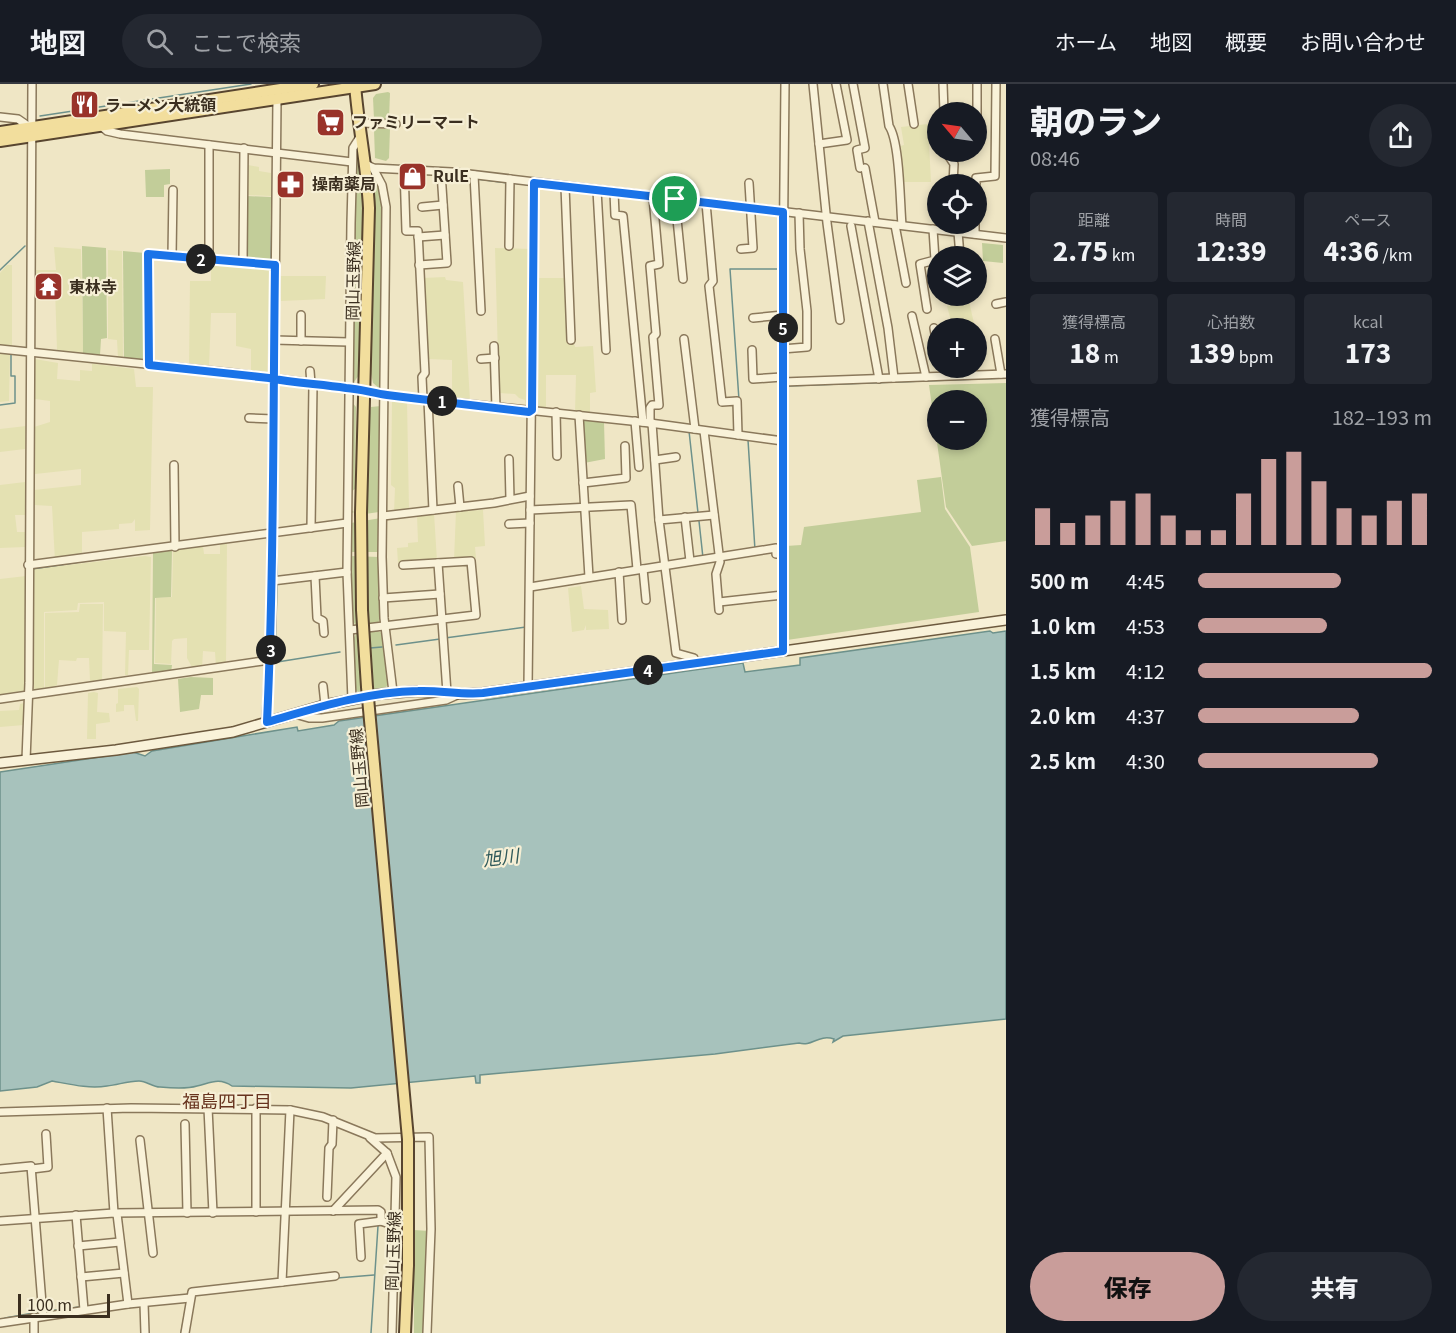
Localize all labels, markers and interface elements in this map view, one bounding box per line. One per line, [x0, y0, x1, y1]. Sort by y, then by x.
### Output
search box [122, 14, 542, 68]
text: 地図 [30, 21, 86, 61]
icon: search [143, 25, 176, 58]
text: ここで検索 [191, 25, 301, 57]
text: ホーム [1055, 26, 1117, 56]
text: 地図 [1150, 26, 1192, 56]
text: 概要 [1225, 26, 1267, 56]
text: お問い合わせ [1300, 26, 1426, 56]
restaurant icon: ラーメン大統領 [68, 89, 100, 121]
place label: ラーメン大統領 [105, 92, 216, 116]
text: 朝のラン [1030, 96, 1162, 144]
north arrow [927, 102, 987, 162]
map controls [927, 102, 987, 450]
button: share [1369, 104, 1432, 167]
supermarket icon: ファミリーマート [315, 106, 347, 138]
place label: ファミリーマート [352, 109, 480, 133]
text: 08:46 [1030, 143, 1080, 172]
shop icon: RulE [396, 160, 428, 192]
place label: RulE [433, 163, 469, 187]
pharmacy icon: 操南薬局 [275, 168, 307, 200]
place label: 操南薬局 [312, 171, 376, 195]
pin [649, 173, 700, 224]
button: locate [927, 174, 987, 234]
icon: arrive [658, 182, 691, 215]
text: 距離 [1078, 207, 1110, 231]
text: 時間 [1215, 207, 1247, 231]
text: ペース [1344, 207, 1392, 231]
text: 2.75 [1053, 231, 1108, 268]
text: 12:39 [1195, 231, 1267, 268]
text: 4:36 [1323, 231, 1379, 268]
street label: 岡山玉野線 [339, 241, 365, 321]
text: km [1108, 242, 1135, 266]
text: /km [1379, 242, 1413, 266]
pin: 2 [186, 244, 216, 274]
button: layers [927, 246, 987, 306]
text: 2 [196, 247, 206, 271]
temple icon: 東林寺 [32, 271, 64, 303]
place label: 東林寺 [69, 274, 117, 298]
text: 獲得標高 [1062, 309, 1126, 333]
text: 心拍数 [1207, 309, 1255, 333]
text: kcal [1353, 309, 1383, 333]
pin: 5 [768, 313, 798, 343]
text: 5 [778, 316, 788, 340]
button: + [927, 318, 987, 378]
text: 18 [1069, 333, 1100, 370]
text: 139 [1189, 333, 1235, 370]
text: 173 [1345, 333, 1391, 370]
text: m [1100, 344, 1119, 368]
text: bpm [1235, 344, 1273, 368]
pin: 1 [427, 386, 457, 416]
text: 1 [437, 389, 447, 413]
button: − [927, 390, 987, 450]
text: 獲得標高 [1030, 402, 1110, 431]
text: 182–193 m [1332, 402, 1432, 431]
text: 500 m [1030, 566, 1089, 595]
text: 4:45 [1126, 566, 1165, 595]
text: 1.0 km [1030, 611, 1096, 640]
text: 4:53 [1126, 611, 1165, 640]
pin: 3 [256, 635, 286, 665]
text: 3 [266, 638, 276, 662]
pin: 4 [633, 655, 663, 685]
text: 1.5 km [1030, 656, 1096, 685]
text: 4:12 [1126, 656, 1165, 685]
text: 4 [643, 658, 653, 682]
text: 2.0 km [1030, 701, 1096, 730]
text: 4:37 [1126, 701, 1165, 730]
street label: 岡山玉野線 [343, 727, 373, 809]
text: 2.5 km [1030, 746, 1096, 775]
text: 4:30 [1126, 746, 1165, 775]
water label: 旭川 [481, 841, 522, 871]
district label: 福島四丁目 [182, 1087, 272, 1113]
street label: 岡山玉野線 [379, 1211, 405, 1291]
button: 保存 [1030, 1252, 1225, 1321]
button: 共有 [1237, 1252, 1432, 1321]
scale bar [18, 1291, 110, 1318]
text: 100 m [27, 1292, 72, 1316]

